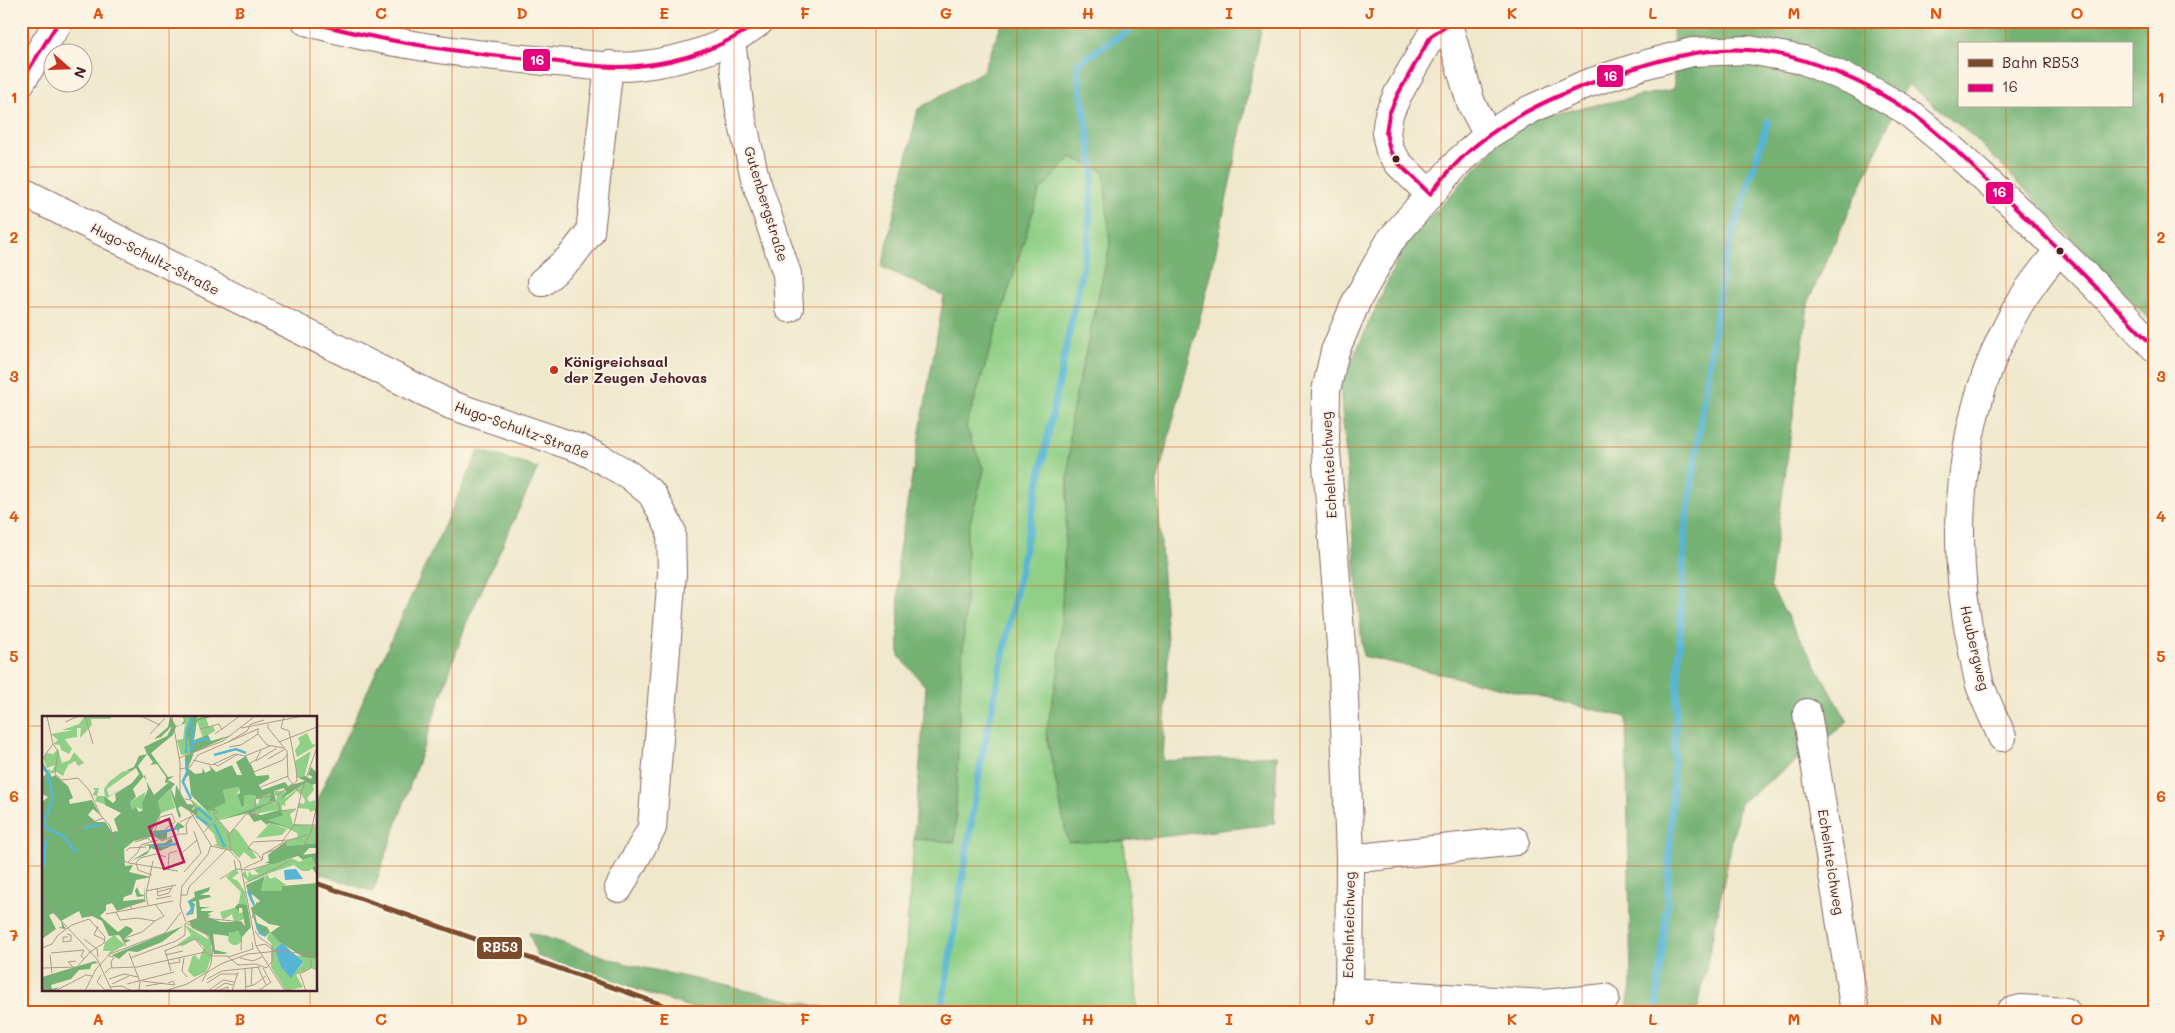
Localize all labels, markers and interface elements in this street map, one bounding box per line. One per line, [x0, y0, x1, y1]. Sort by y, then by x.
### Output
text: A [92, 2, 104, 23]
text: B [235, 2, 245, 23]
text: C [375, 2, 387, 23]
text: D [516, 2, 528, 23]
text: E [659, 2, 669, 23]
text: F [800, 2, 810, 23]
text: G [940, 2, 952, 23]
text: H [1082, 2, 1094, 23]
text: I [1225, 2, 1233, 23]
text: J [1365, 2, 1375, 23]
text: K [1507, 2, 1517, 23]
text: L [1648, 2, 1658, 23]
text: M [1788, 2, 1800, 23]
text: N [1930, 2, 1942, 23]
text: O [2071, 2, 2084, 23]
north arrow [42, 42, 92, 92]
legend [1958, 42, 2132, 108]
line badge: 16 [522, 48, 551, 72]
text: 16 [530, 50, 544, 69]
text: Bahn RB53 [2002, 52, 2079, 72]
text: N [70, 64, 91, 81]
line badge: 16 [1596, 64, 1624, 88]
text: 16 [1603, 66, 1617, 85]
text: 16 [2002, 76, 2018, 96]
text: 1 [10, 86, 18, 107]
text: 1 [2157, 86, 2165, 107]
street label: Gutenbergstraße [740, 144, 793, 264]
unlabelled marker [1391, 154, 1401, 164]
line badge: 16 [1985, 181, 2014, 205]
text: 16 [1992, 182, 2006, 201]
street label: Hugo-Schultz-Straße [87, 218, 223, 299]
text: 2 [10, 226, 19, 247]
text: 2 [2157, 226, 2166, 247]
unlabelled marker [2055, 246, 2065, 256]
place label: Königreichsaal der Zeugen Jehovas [564, 352, 707, 387]
marker: Königreichsaal der Zeugen Jehovas [548, 364, 560, 376]
text: 3 [9, 365, 19, 386]
text: 3 [2156, 365, 2166, 386]
street label: Hugo-Schultz-Straße [452, 396, 592, 463]
street label: Echelnteichweg [1316, 411, 1341, 519]
text: 4 [9, 505, 19, 526]
text: 4 [2156, 505, 2166, 526]
street label: Haubergweg [1956, 603, 1995, 692]
text: 5 [9, 645, 19, 666]
text: 5 [2156, 645, 2166, 666]
inset map [42, 716, 318, 990]
text: 6 [9, 785, 19, 806]
text: 6 [2156, 785, 2166, 806]
street label: Echelnteichweg [1814, 808, 1849, 916]
street label: Echelnteichweg [1338, 871, 1359, 979]
text: 7 [10, 924, 19, 945]
text: 7 [2157, 924, 2166, 945]
line badge: RB53 [476, 936, 523, 960]
text: RB53 [482, 937, 518, 956]
text: A [92, 1008, 104, 1029]
text: B [235, 1008, 245, 1029]
text: C [375, 1008, 387, 1029]
text: D [516, 1008, 528, 1029]
text: E [659, 1008, 669, 1029]
text: F [800, 1008, 810, 1029]
text: G [940, 1008, 952, 1029]
text: H [1082, 1008, 1094, 1029]
text: I [1225, 1008, 1233, 1029]
text: J [1365, 1008, 1375, 1029]
text: K [1507, 1008, 1517, 1029]
text: L [1648, 1008, 1658, 1029]
text: M [1788, 1008, 1800, 1029]
text: N [1930, 1008, 1942, 1029]
text: O [2071, 1008, 2084, 1029]

